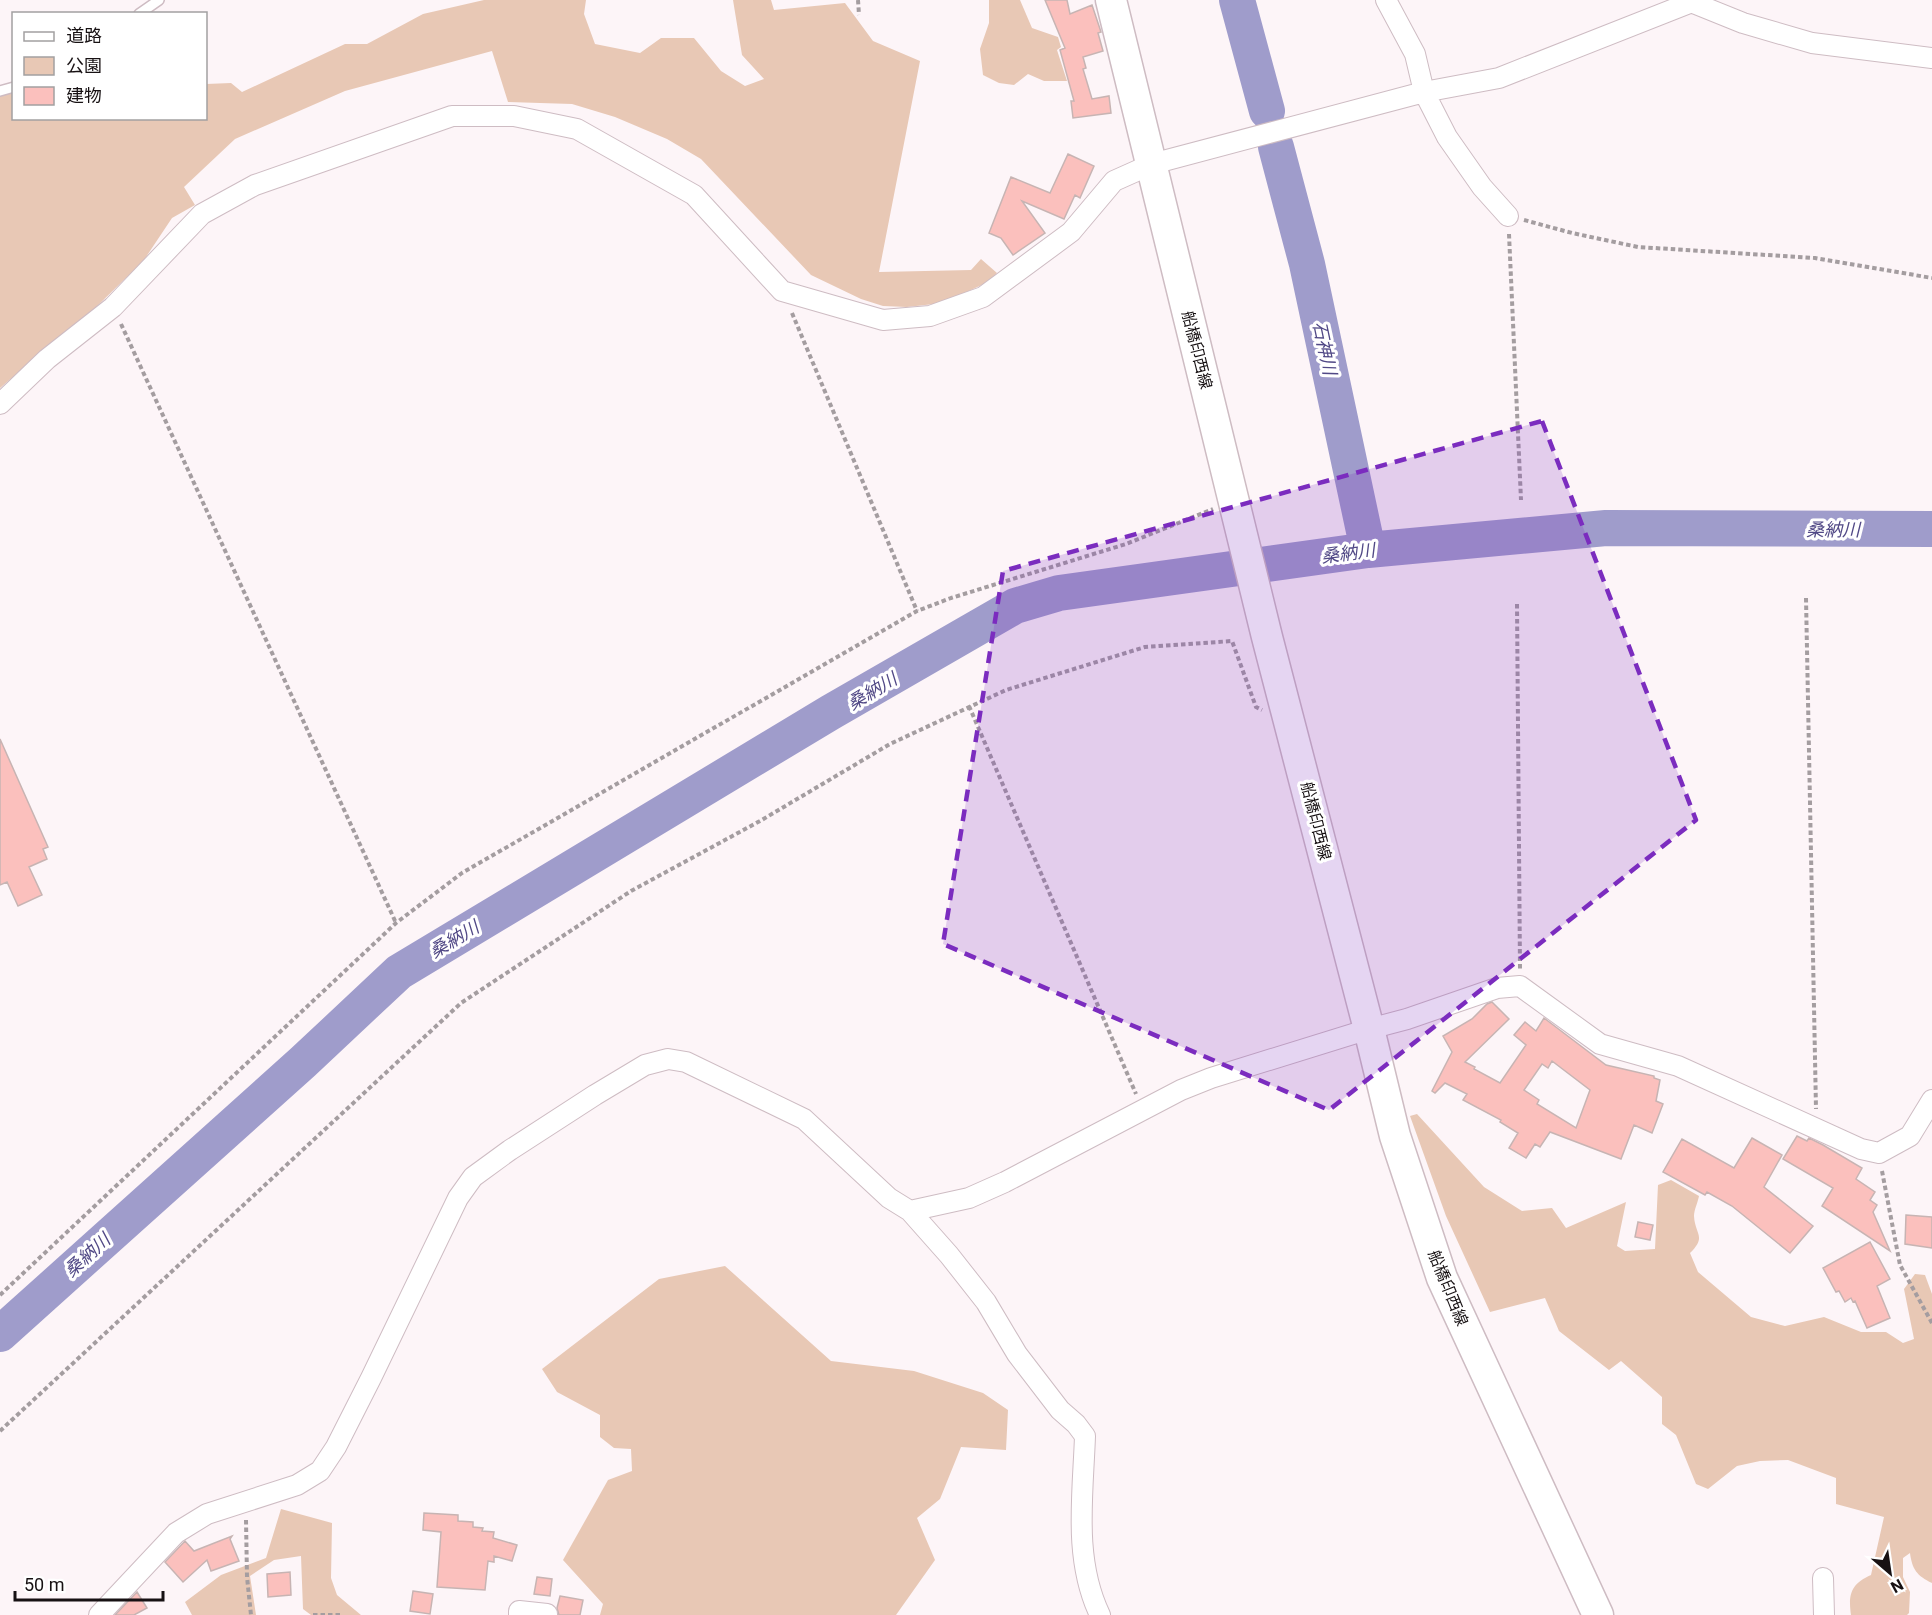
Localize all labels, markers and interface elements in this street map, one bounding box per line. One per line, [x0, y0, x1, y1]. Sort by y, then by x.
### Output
legend [12, 12, 207, 120]
text: 道路 [66, 25, 102, 46]
text: 公園 [66, 55, 102, 76]
text: 建物 [66, 85, 102, 106]
street label: 船橋印西線 [1178, 309, 1216, 391]
water label: 石神川 [1309, 319, 1341, 379]
water label: 桑納川 [1806, 519, 1862, 540]
water label: 桑納川 [1320, 539, 1378, 567]
water label: 桑納川 [843, 667, 902, 714]
street label: 船橋印西線 [1297, 780, 1335, 862]
water label: 桑納川 [425, 915, 484, 962]
water label: 桑納川 [60, 1228, 116, 1281]
street label: 船橋印西線 [1424, 1247, 1472, 1329]
north arrow [1860, 1543, 1920, 1603]
scale bar [15, 1564, 164, 1602]
text: 50 m [24, 1574, 64, 1595]
text: N [1887, 1575, 1907, 1597]

